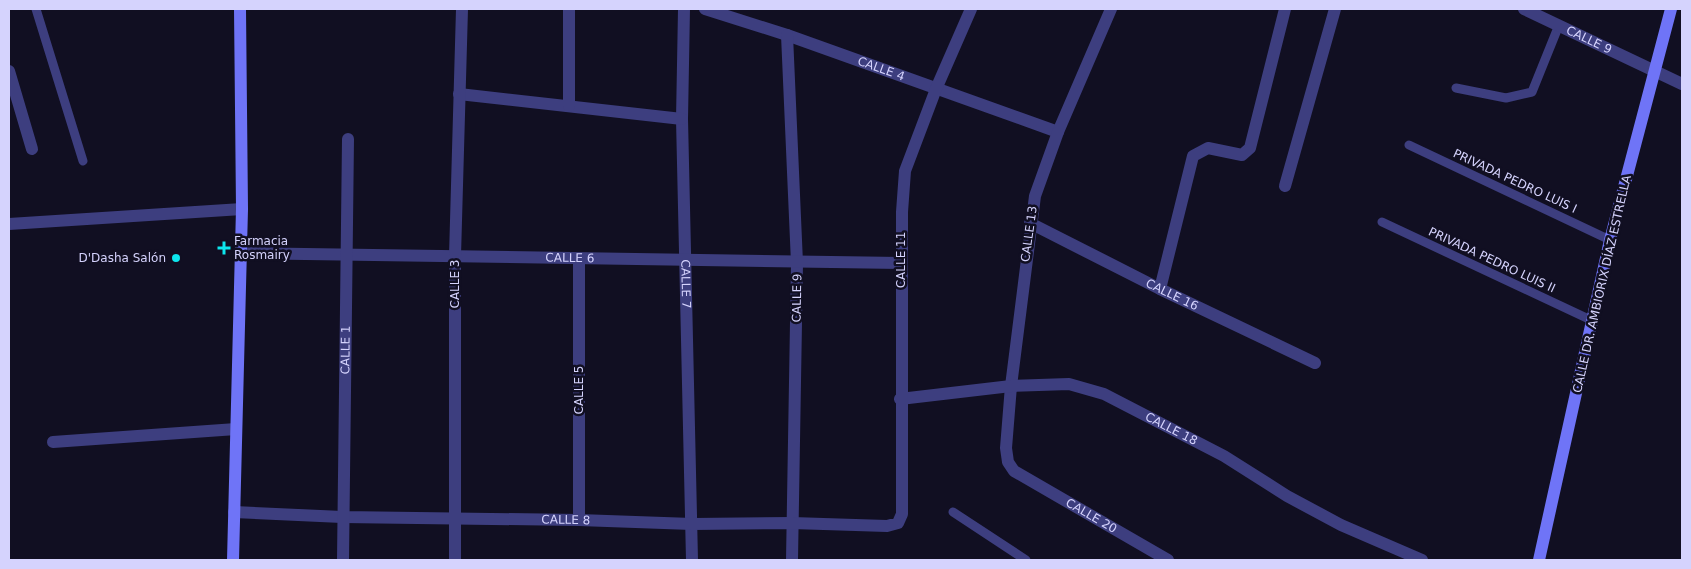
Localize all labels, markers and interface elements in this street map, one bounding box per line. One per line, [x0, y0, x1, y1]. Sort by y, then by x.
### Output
street label: CALLE 9 [1564, 23, 1614, 57]
street label: CALLE 4 [856, 54, 907, 84]
street label: PRIVADA PEDRO LUIS I [1451, 146, 1579, 216]
street label: CALLE DR. AMBIORIX DÍAZ ESTRELLA [1569, 173, 1634, 394]
street label: CALLE 13 [1018, 205, 1040, 263]
street label: PRIVADA PEDRO LUIS II [1426, 224, 1558, 296]
street label: CALLE 11 [894, 232, 908, 288]
place label: Farmacia Rosmairy [234, 234, 290, 262]
marker: Farmacia Rosmairy [218, 242, 230, 254]
place label: D'Dasha Salón [79, 251, 166, 265]
street label: CALLE 6 [545, 251, 595, 265]
marker: D'Dasha Salón [170, 252, 182, 264]
street label: CALLE 7 [678, 259, 693, 309]
street label: CALLE 3 [448, 260, 462, 309]
street label: CALLE 9 [790, 273, 804, 323]
street label: CALLE 16 [1143, 276, 1201, 313]
street label: CALLE 1 [338, 325, 353, 375]
street label: CALLE 5 [572, 366, 586, 415]
street label: CALLE 18 [1143, 410, 1200, 448]
street label: CALLE 20 [1063, 495, 1119, 536]
street label: CALLE 8 [541, 513, 591, 527]

